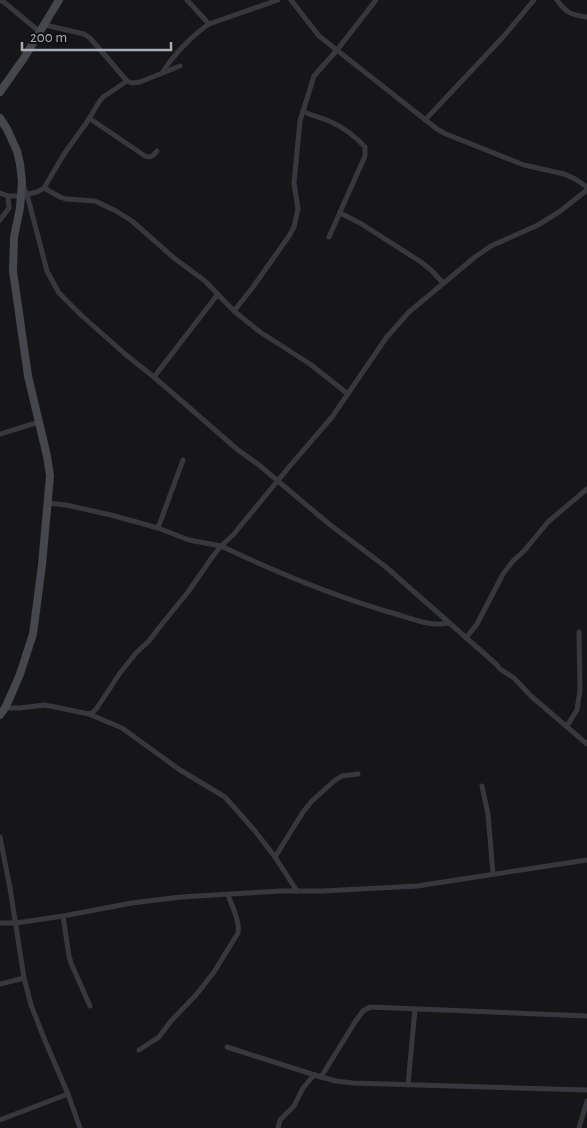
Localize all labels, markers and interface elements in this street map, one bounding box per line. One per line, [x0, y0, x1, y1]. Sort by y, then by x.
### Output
scale bar [22, 20, 171, 52]
text: 200 m [30, 30, 67, 45]

